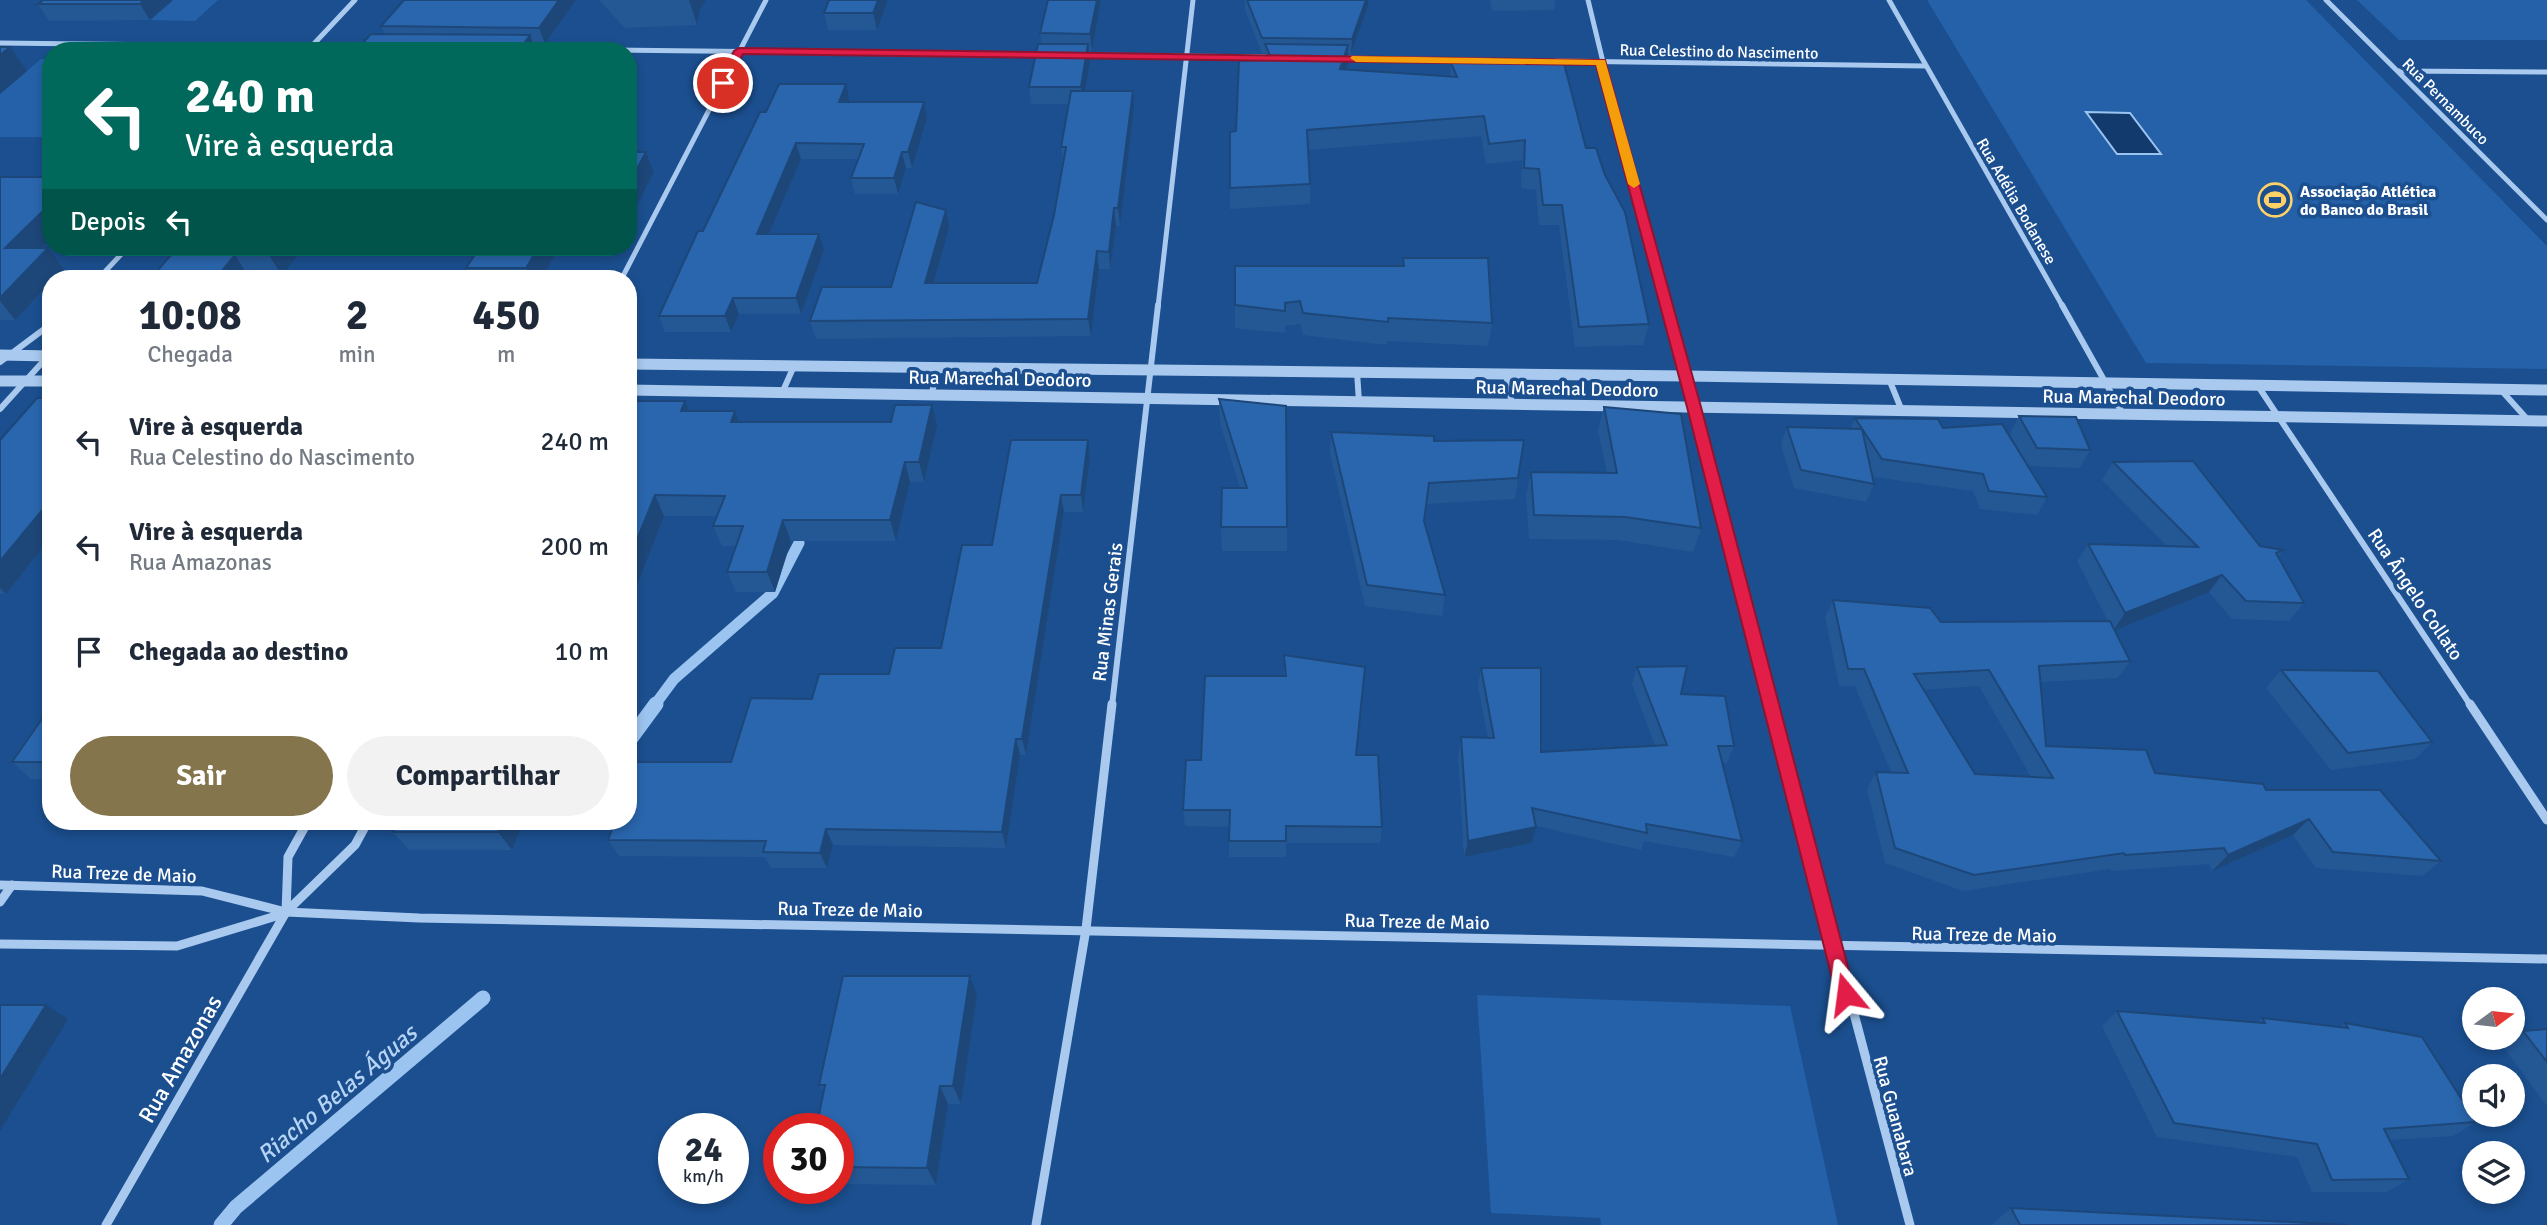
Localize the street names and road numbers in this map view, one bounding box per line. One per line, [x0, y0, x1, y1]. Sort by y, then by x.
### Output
street label: Rua Celestino do Nascimento [1619, 40, 1819, 64]
street label: Rua Pernambuco [2398, 54, 2493, 149]
street label: Rua Adélia Bodanese [1972, 135, 2060, 268]
street label: Rua Marechal Deodoro [908, 365, 1092, 393]
street label: Rua Marechal Deodoro [1475, 375, 1659, 403]
street label: Rua Marechal Deodoro [2042, 384, 2226, 412]
street label: Rua Ângelo Collato [2362, 524, 2468, 665]
street label: Rua Minas Gerais [1088, 541, 1128, 683]
street label: Rua Treze de Maio [51, 859, 197, 889]
street label: Rua Treze de Maio [777, 897, 923, 923]
street label: Rua Treze de Maio [1344, 909, 1490, 935]
street label: Rua Treze de Maio [1911, 922, 2057, 948]
street label: Rua Amazonas [132, 990, 229, 1128]
street label: Rua Guanabara [1867, 1053, 1923, 1179]

